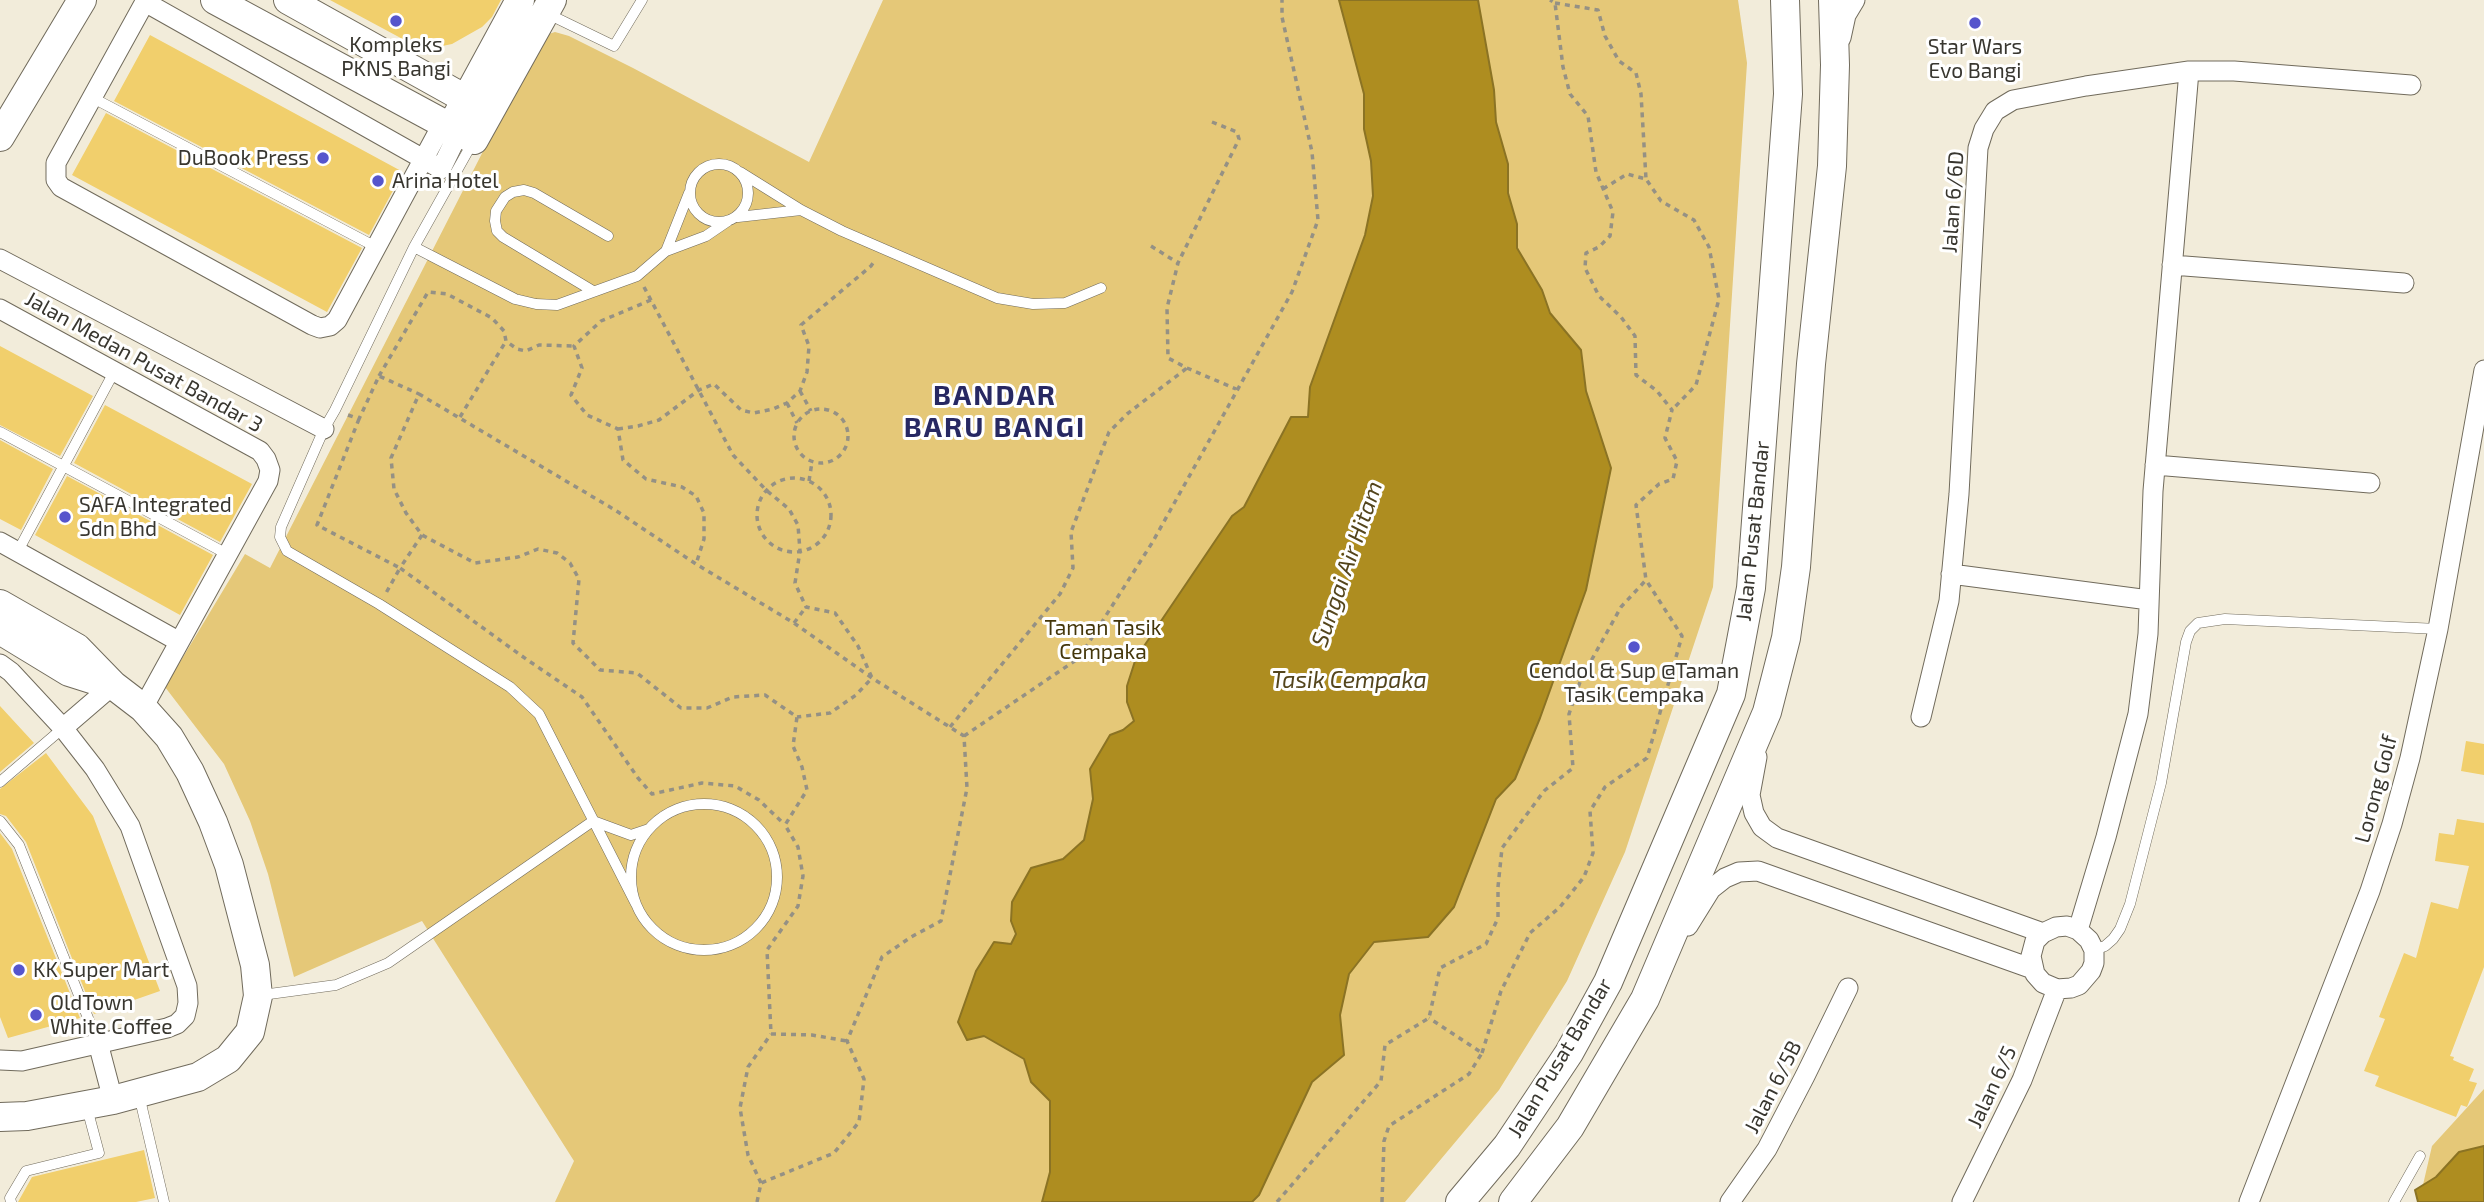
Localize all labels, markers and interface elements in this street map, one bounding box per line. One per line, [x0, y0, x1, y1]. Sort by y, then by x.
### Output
marker: Kompleks PKNS Bangi [388, 13, 404, 29]
marker: Star Wars Evo Bangi [1967, 15, 1983, 31]
place label: Kompleks PKNS Bangi [341, 32, 451, 82]
place label: Star Wars Evo Bangi [1928, 34, 2022, 84]
place label: DuBook Press [178, 145, 309, 171]
marker: DuBook Press [315, 150, 331, 166]
street label: Jalan 6/6D [1937, 150, 1969, 254]
place label: Arina Hotel [392, 168, 499, 194]
marker: Arina Hotel [370, 173, 386, 189]
street label: Jalan Medan Pusat Bandar 3 [21, 286, 267, 438]
district label: BANDAR BARU BANGI [905, 379, 1085, 445]
street label: Jalan Pusat Bandar [1731, 440, 1775, 622]
water label: Sungai Air Hitam [1306, 477, 1388, 651]
place label: SAFA Integrated Sdn Bhd [79, 492, 232, 542]
marker: SAFA Integrated Sdn Bhd [57, 509, 73, 525]
park label: Taman Tasik Cempaka [1045, 615, 1161, 665]
marker: Cendol & Sup @Taman Tasik Cempaka [1626, 639, 1642, 655]
place label: Cendol & Sup @Taman Tasik Cempaka [1529, 658, 1739, 708]
water label: Tasik Cempaka [1271, 666, 1427, 694]
street label: Lorong Golf [2350, 732, 2402, 846]
place label: KK Super Mart [33, 957, 169, 983]
marker: KK Super Mart [11, 962, 27, 978]
street label: Jalan Pusat Bandar [1503, 974, 1617, 1142]
place label: OldTown White Coffee [50, 990, 172, 1040]
marker: OldTown White Coffee [28, 1007, 44, 1023]
street label: Jalan 6/5B [1739, 1037, 1807, 1137]
street label: Jalan 6/5 [1962, 1042, 2022, 1132]

